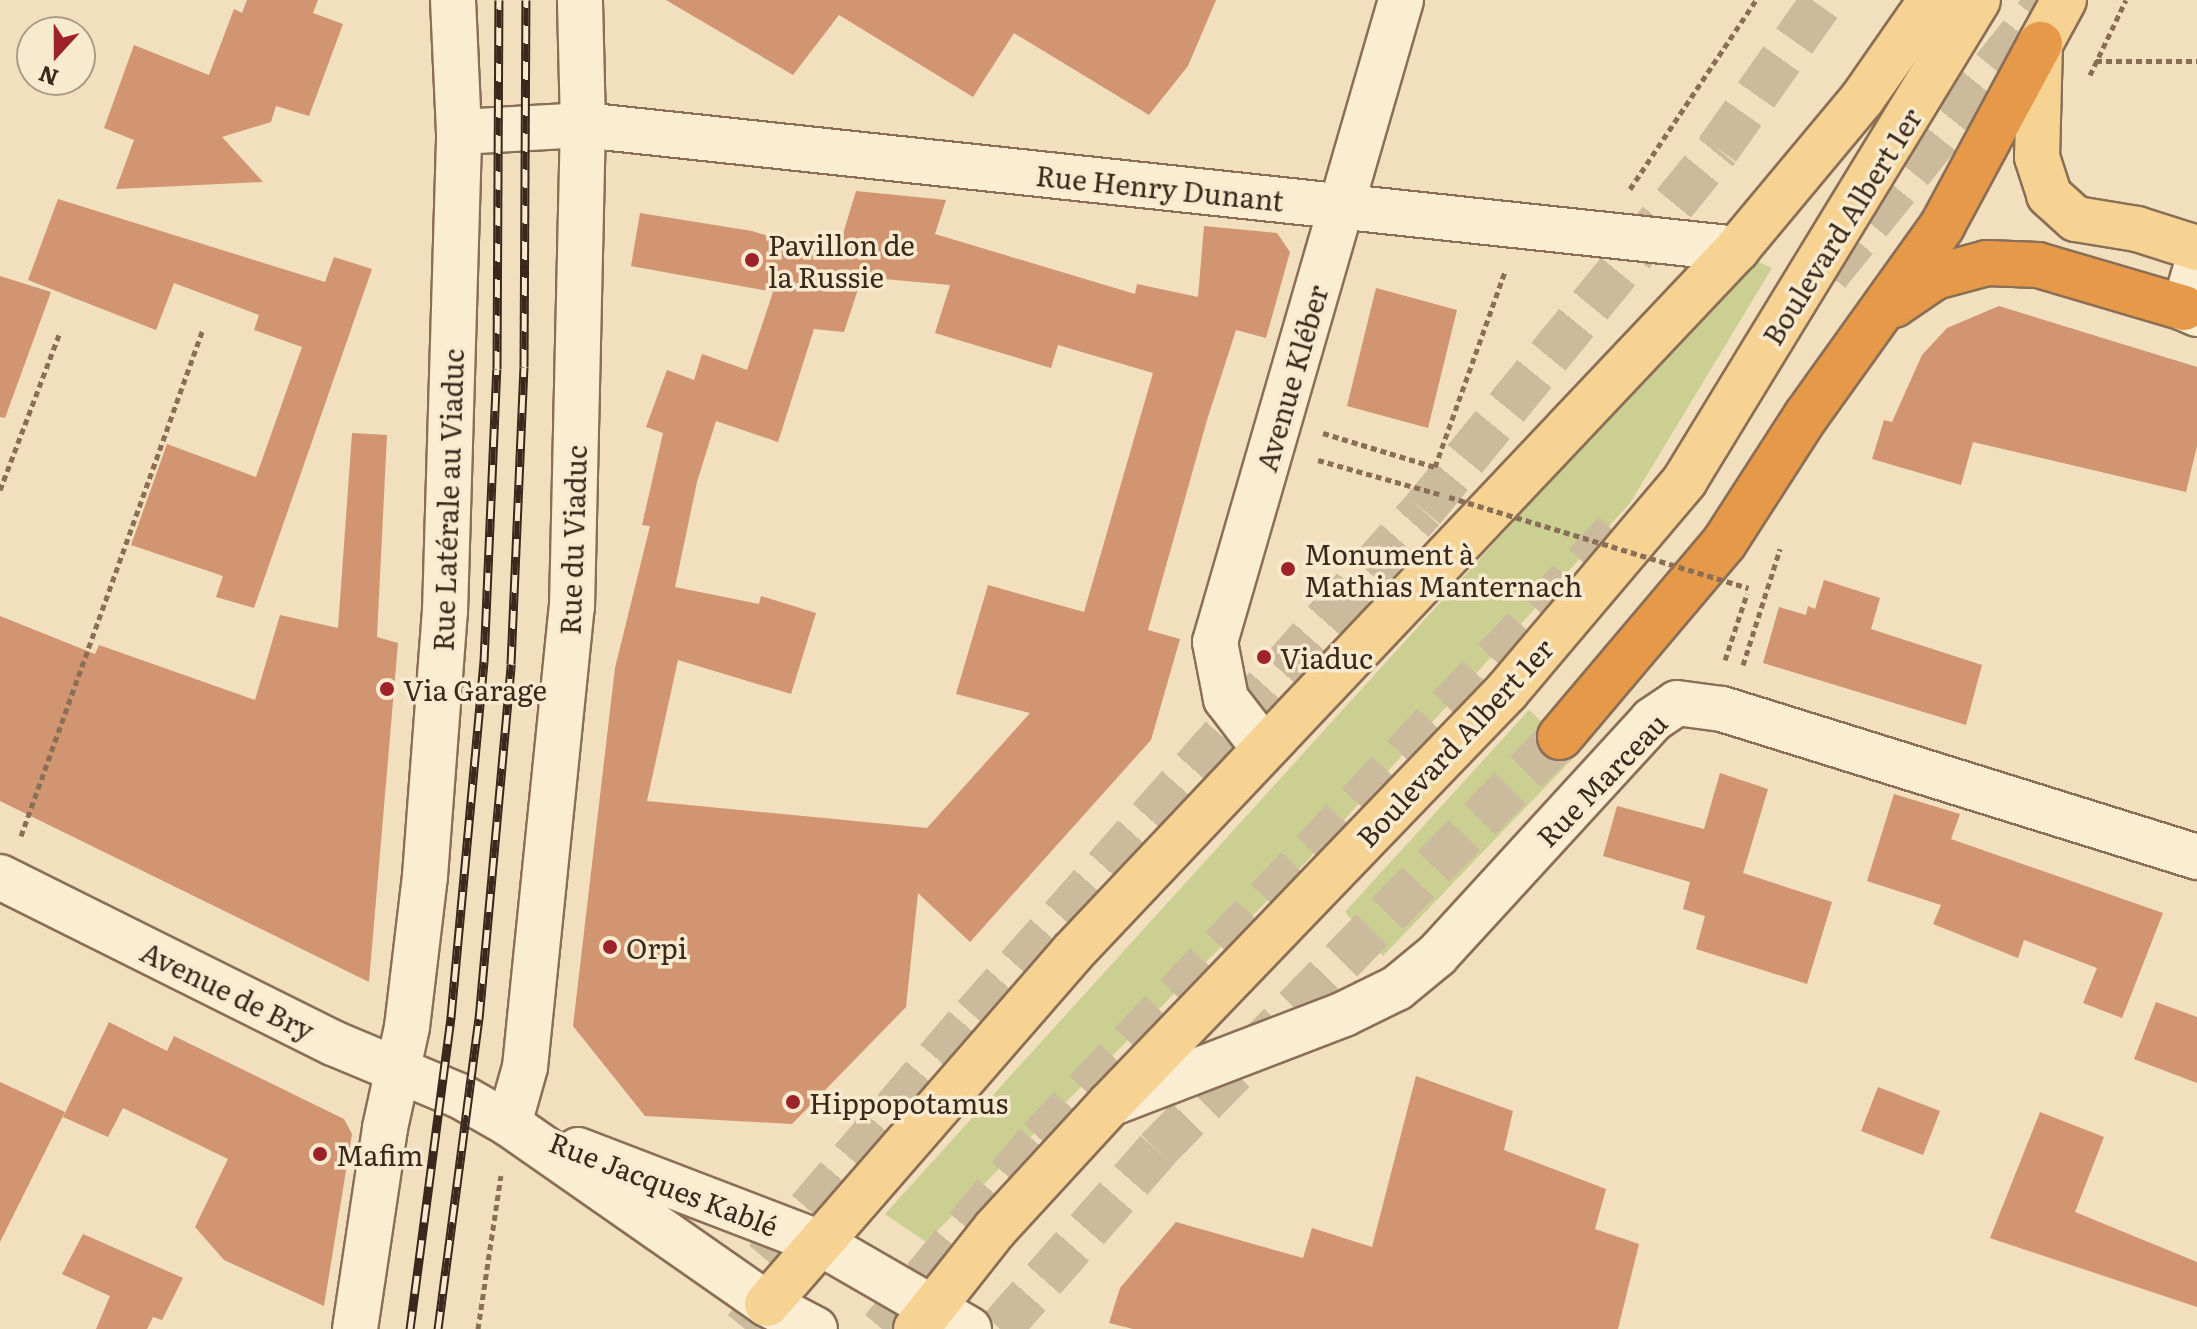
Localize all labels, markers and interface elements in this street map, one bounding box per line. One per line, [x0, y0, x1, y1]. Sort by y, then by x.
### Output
north arrow [16, 16, 96, 96]
text: N [33, 58, 62, 96]
street label: Boulevard Albert 1er [1755, 101, 1927, 351]
street label: Rue Henry Dunant [1034, 157, 1286, 217]
place label: Pavillon de la Russie [768, 227, 915, 293]
marker: Pavillon de la Russie [743, 251, 761, 269]
street label: Avenue Kléber [1248, 281, 1334, 475]
street label: Rue Latérale au Viaduc [425, 348, 469, 652]
street label: Rue du Viaduc [552, 444, 592, 636]
place label: Monument à Mathias Manternach [1304, 536, 1582, 602]
marker: Monument à Mathias Manternach [1279, 560, 1297, 578]
street label: Boulevard Albert 1er [1349, 631, 1559, 853]
place label: Viaduc [1280, 640, 1373, 674]
marker: Viaduc [1255, 648, 1273, 666]
place label: Via Garage [403, 672, 547, 706]
marker: Via Garage [378, 680, 396, 698]
street label: Rue Marceau [1529, 705, 1673, 853]
place label: Orpi [626, 930, 687, 964]
street label: Avenue de Bry [136, 934, 320, 1046]
marker: Orpi [601, 938, 619, 956]
place label: Hippopotamus [809, 1085, 1008, 1119]
marker: Hippopotamus [784, 1093, 802, 1111]
street label: Rue Jacques Kablé [545, 1124, 783, 1242]
place label: Mafim [336, 1137, 423, 1171]
marker: Mafim [311, 1145, 329, 1163]

